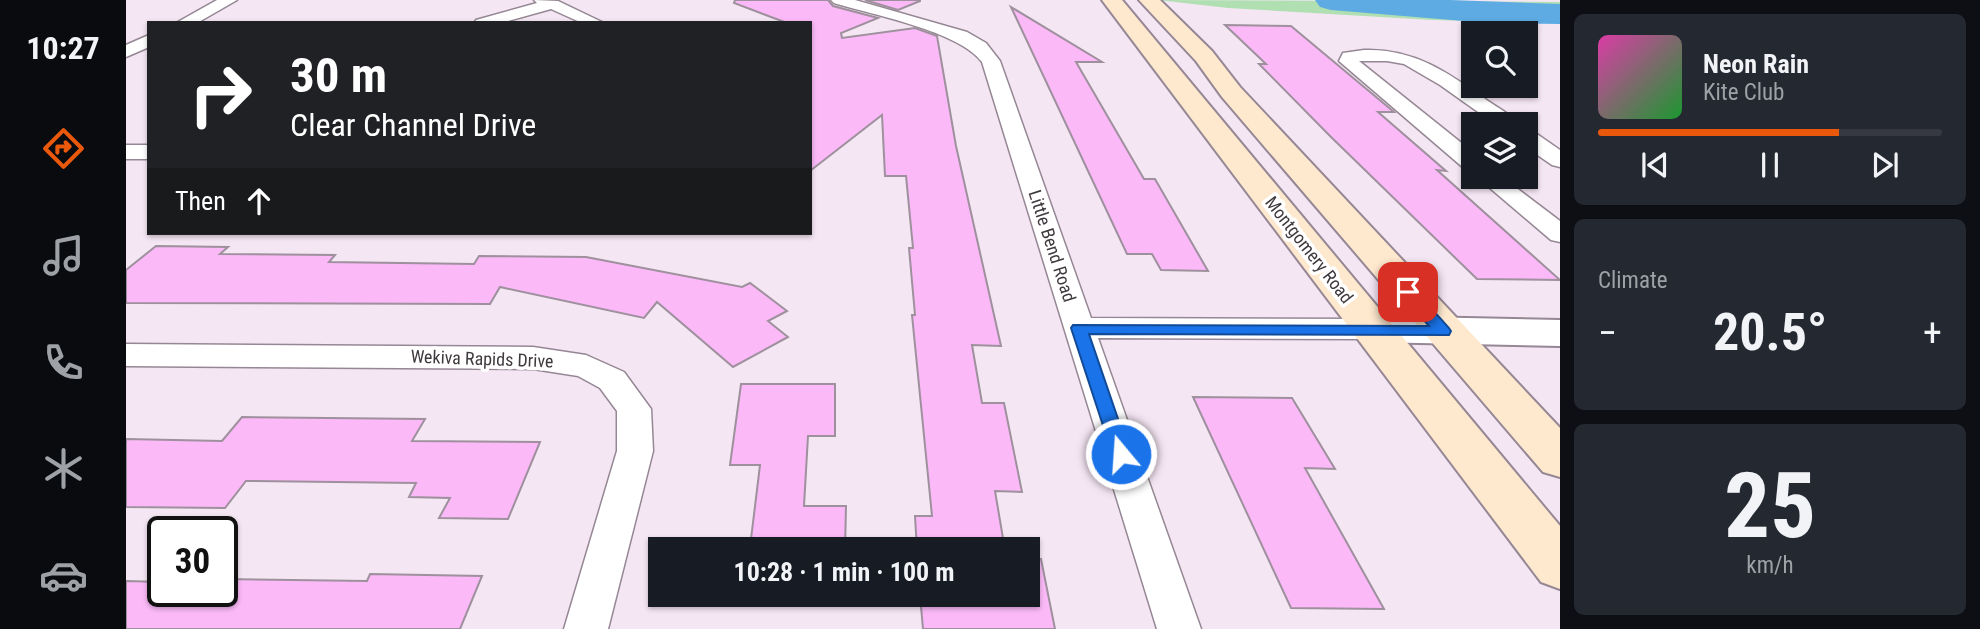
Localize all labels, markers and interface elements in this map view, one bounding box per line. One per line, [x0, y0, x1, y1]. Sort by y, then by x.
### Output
map controls [1461, 21, 1538, 189]
button: search [1461, 21, 1538, 98]
text: 10:27 [26, 29, 100, 67]
text: 30 m [290, 47, 387, 104]
icon: right [175, 49, 266, 140]
text: Neon Rain [1703, 49, 1809, 79]
text: Kite Club [1703, 79, 1784, 106]
text: Clear Channel Drive [290, 106, 536, 144]
button: layers [1461, 112, 1538, 189]
icon: directions [39, 124, 88, 173]
icon: previous [1636, 146, 1674, 184]
icon: pause [1751, 146, 1789, 184]
icon: next [1866, 146, 1904, 184]
icon: ahead [240, 182, 278, 220]
text: Then [175, 186, 226, 216]
street label: Little Bend Road [1025, 187, 1080, 304]
street label: Montgomery Road [1261, 192, 1358, 307]
icon: music [39, 231, 88, 280]
pin [1378, 262, 1438, 322]
text: Climate [1598, 267, 1668, 294]
icon: arrive [1389, 273, 1427, 311]
text: 20.5° [1713, 302, 1827, 363]
text: − [1598, 311, 1617, 355]
text: + [1923, 311, 1942, 355]
icon: phone [39, 338, 88, 387]
street label: Wekiva Rapids Drive [410, 346, 554, 371]
position arrow [1084, 417, 1158, 491]
icon: climate [39, 444, 88, 493]
text: 25 [1724, 453, 1816, 559]
speed limit sign: 30 [147, 516, 238, 607]
icon: car [39, 551, 88, 600]
text: km/h [1746, 552, 1794, 579]
text: 10:28 · 1 min · 100 m [734, 557, 954, 587]

